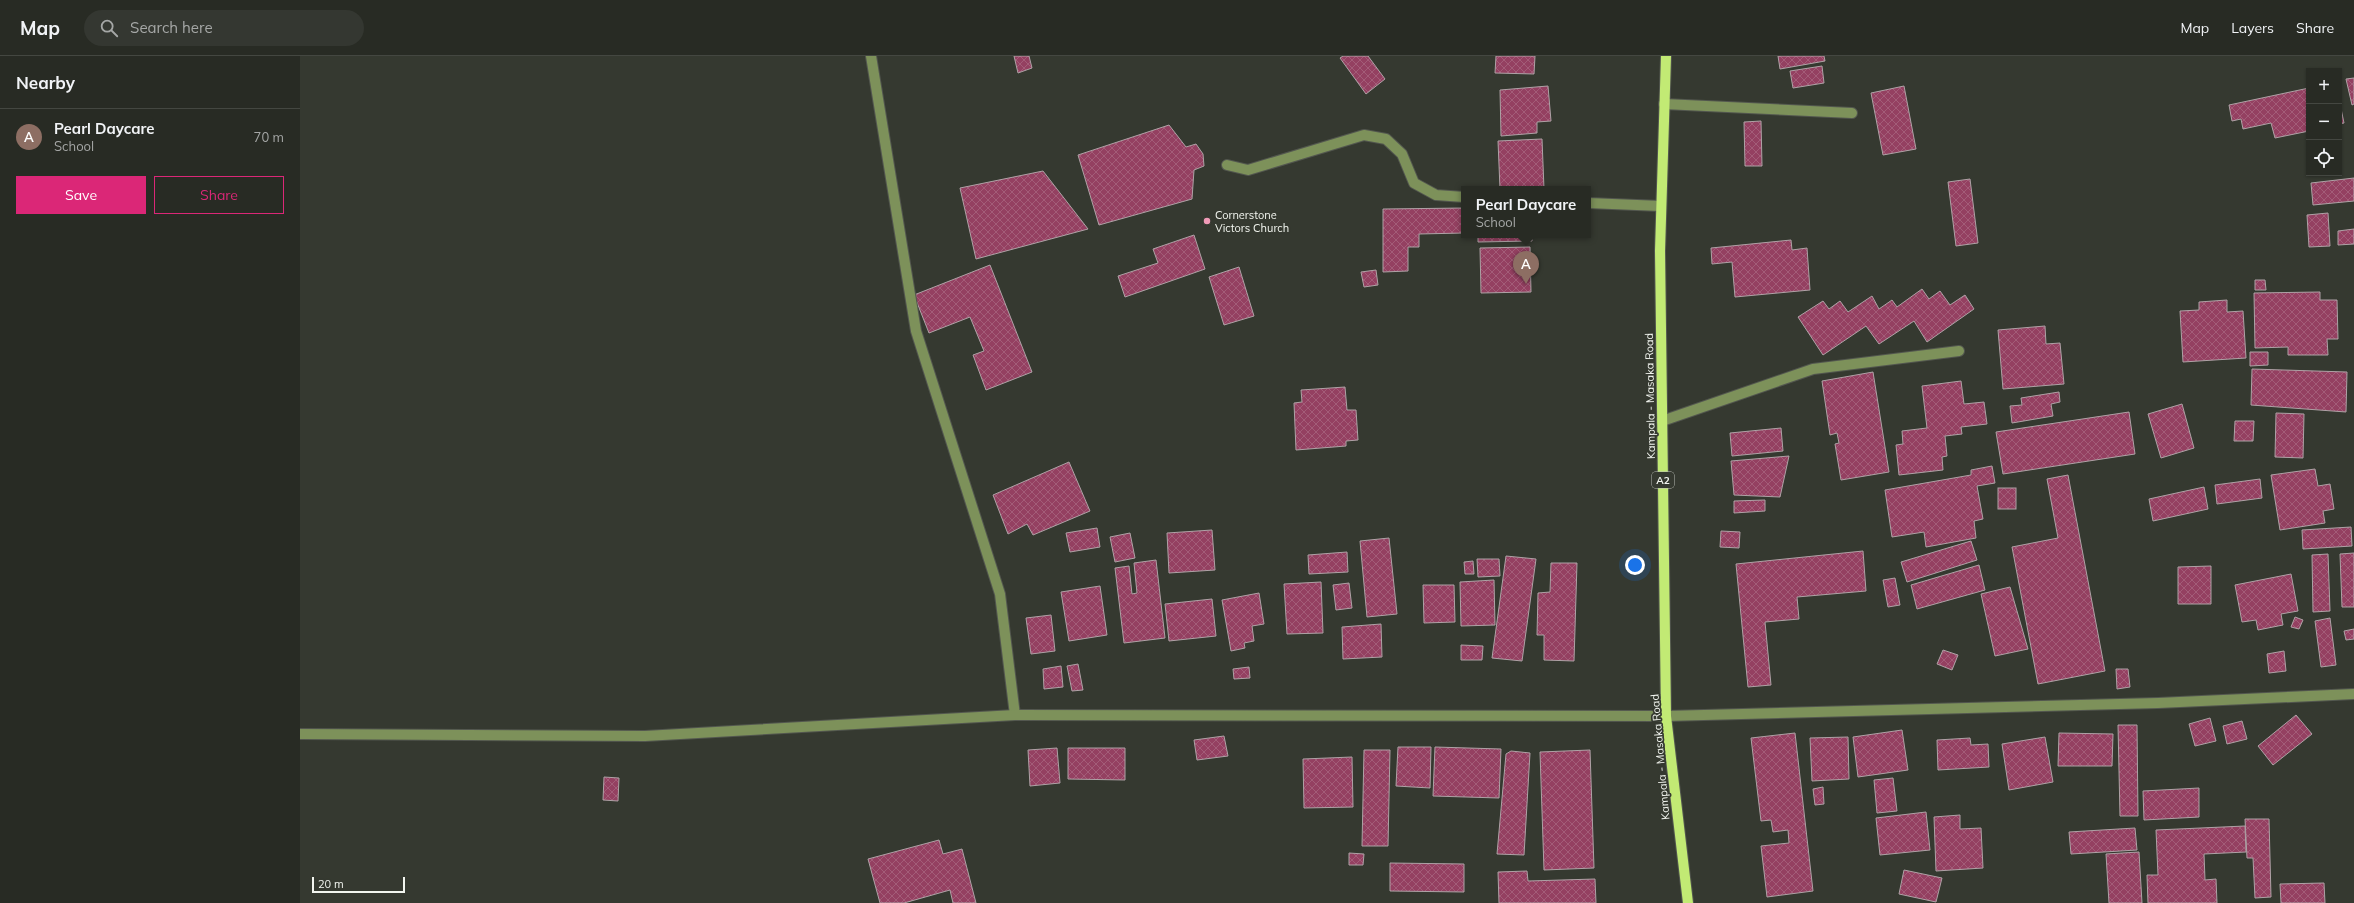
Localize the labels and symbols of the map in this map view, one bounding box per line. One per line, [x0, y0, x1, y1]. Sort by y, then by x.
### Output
place label: Cornerstone Victors Church [1215, 208, 1289, 235]
marker: Cornerstone Victors Church [1202, 216, 1212, 226]
pin: A [1513, 251, 1539, 284]
street label: Kampala - Masaka Road [1642, 333, 1658, 459]
road number: A2 [1652, 472, 1674, 488]
your location [1625, 555, 1645, 575]
street label: Kampala - Masaka Road [1648, 694, 1672, 820]
scale bar [312, 875, 405, 894]

